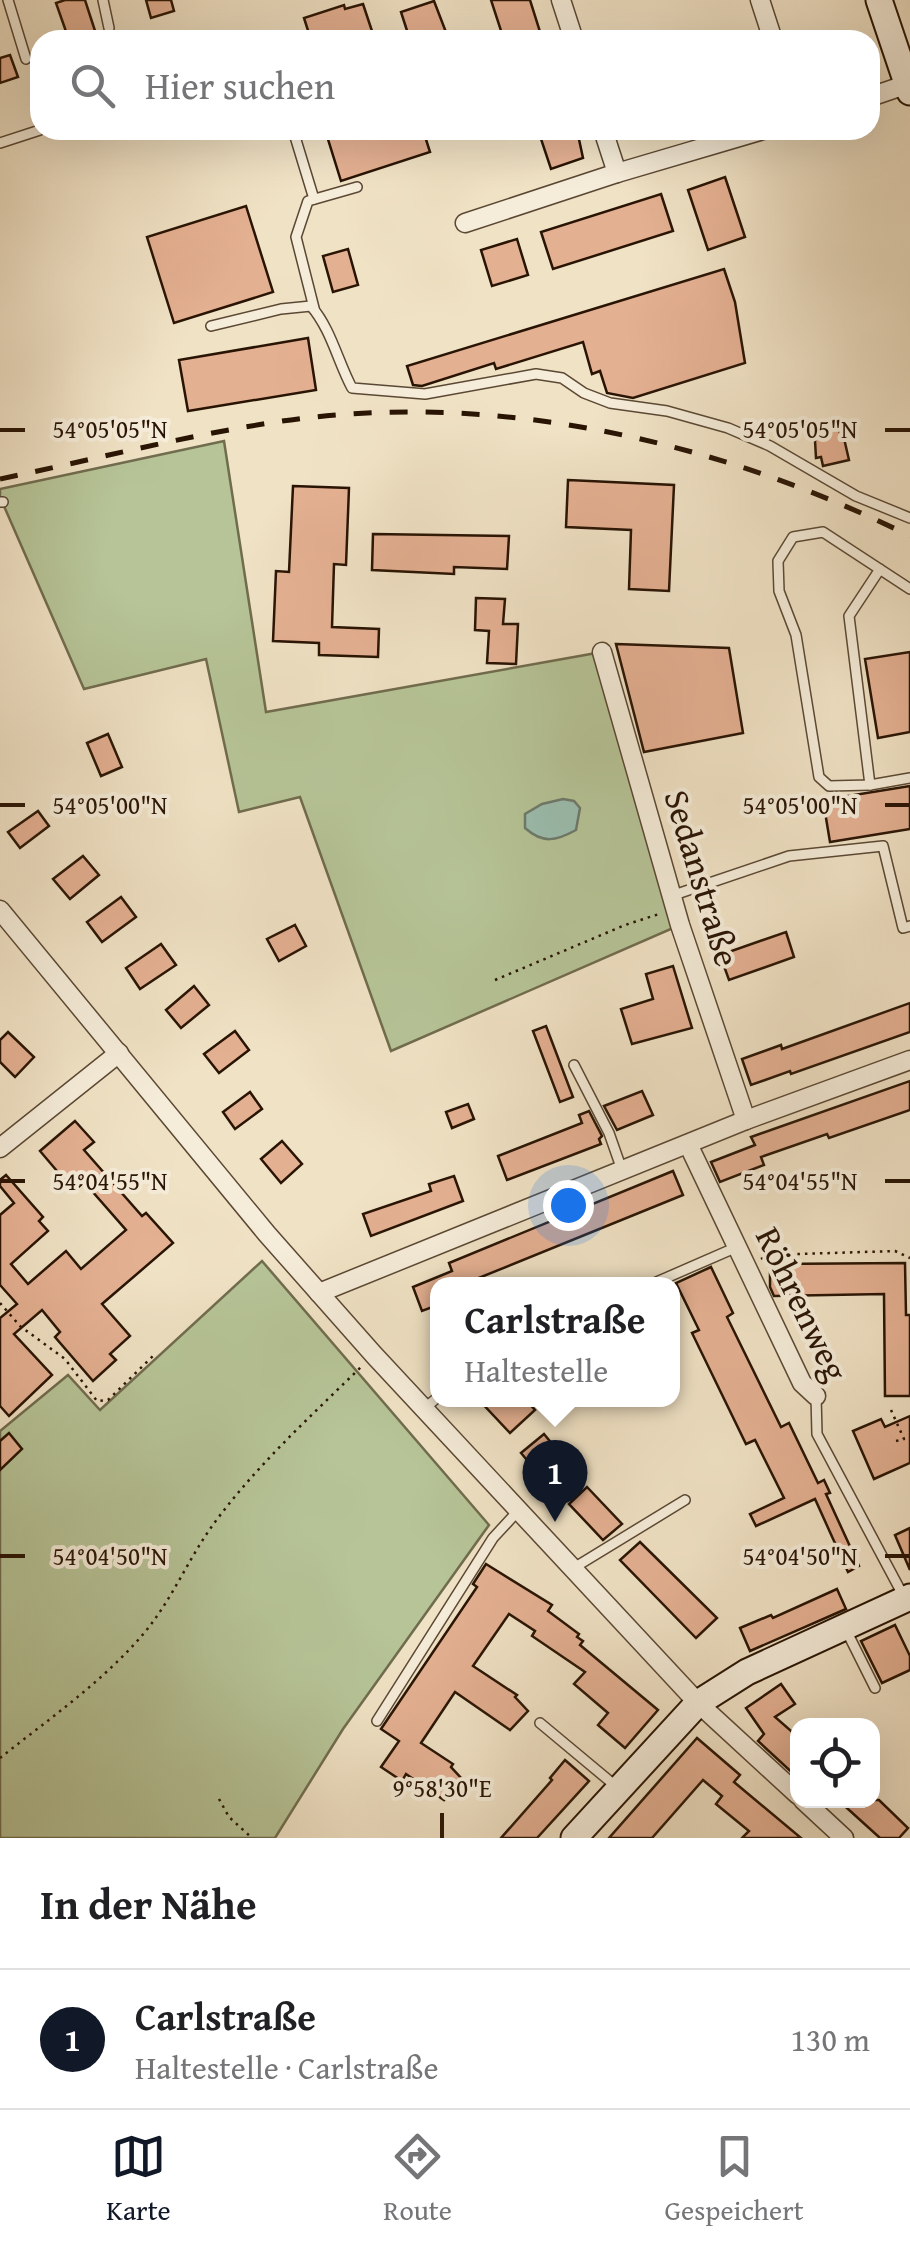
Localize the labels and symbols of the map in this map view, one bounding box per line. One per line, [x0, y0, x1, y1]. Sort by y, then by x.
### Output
text: 54°05'05"N [53, 411, 167, 447]
text: 54°05'05"N [743, 411, 857, 447]
street label: Sedanstraße [651, 783, 754, 972]
text: 54°05'00"N [53, 787, 167, 823]
text: 54°05'00"N [743, 787, 857, 823]
text: 54°04'55"N [53, 1163, 167, 1199]
text: 54°04'55"N [743, 1163, 857, 1199]
your location [543, 1180, 594, 1231]
street label: Röhrenweg [743, 1218, 862, 1390]
pin: 1 [522, 1440, 588, 1522]
text: 54°04'50"N [53, 1538, 167, 1574]
text: 54°04'50"N [743, 1538, 857, 1574]
text: 9°58'30"E [392, 1770, 492, 1806]

